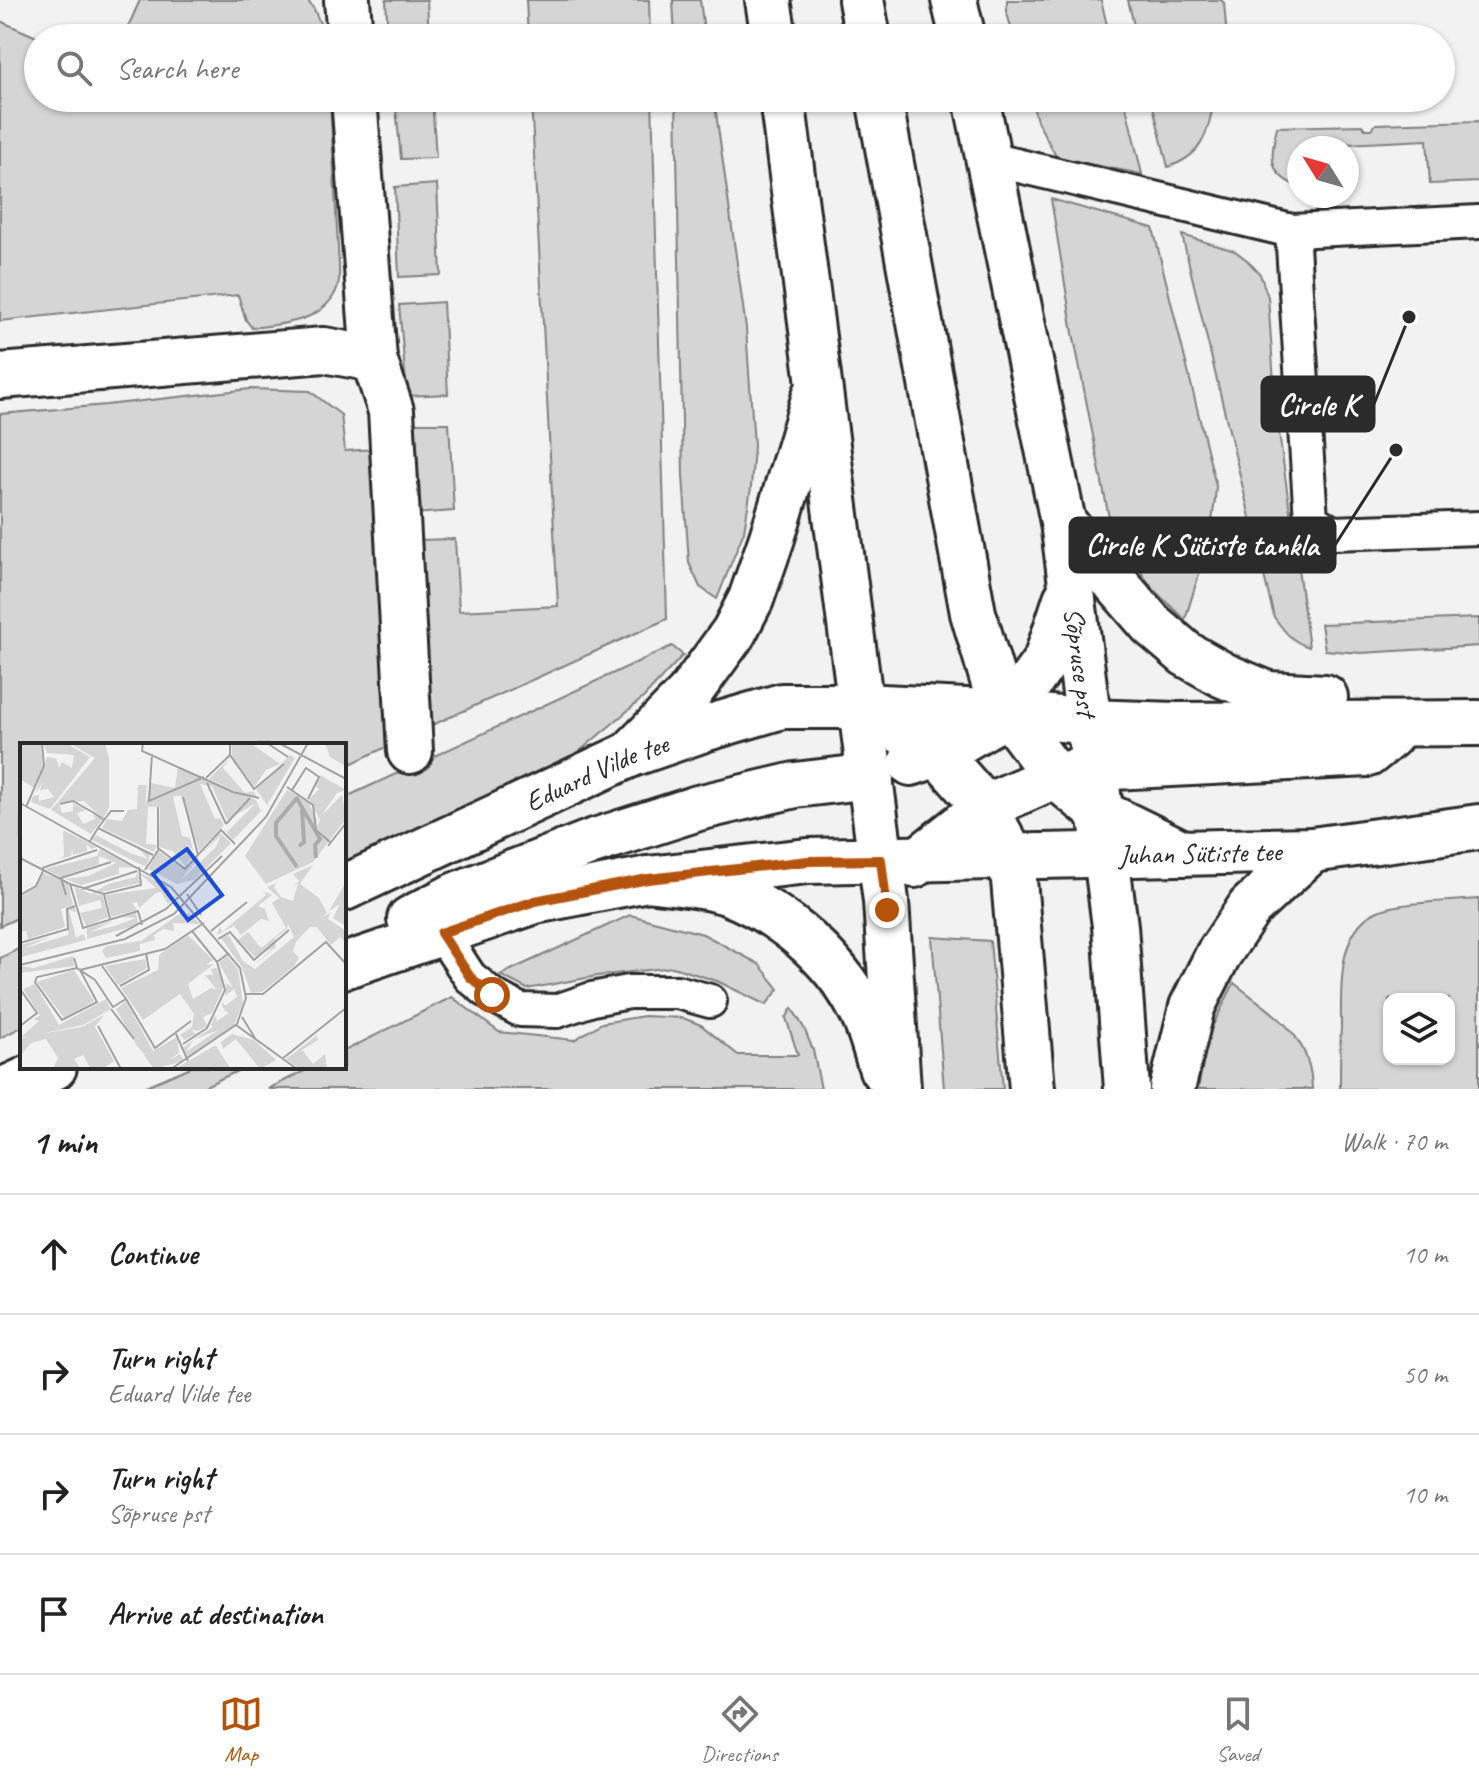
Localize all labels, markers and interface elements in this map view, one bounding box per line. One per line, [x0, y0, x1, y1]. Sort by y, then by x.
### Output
search box [24, 24, 1455, 112]
icon: search [52, 46, 96, 90]
text: Search here [116, 49, 238, 87]
north arrow [1287, 136, 1359, 208]
callout: Circle K [1262, 377, 1374, 431]
text: Circle K [1278, 386, 1364, 424]
callout: Circle K Sütiste tankla [1070, 518, 1335, 572]
text: Circle K Sütiste tankla [1086, 526, 1321, 564]
street label: Sõpruse pst [1057, 605, 1106, 722]
street label: Eduard Vilde tee [519, 725, 674, 819]
inset map [20, 743, 346, 1069]
street label: Juhan Sütiste tee [1116, 833, 1284, 872]
route end [869, 892, 905, 928]
route start [474, 977, 510, 1013]
map controls [1383, 993, 1455, 1065]
button: layers [1383, 993, 1455, 1065]
text: 1 min [32, 1120, 97, 1163]
text: Walk · 70 m [1341, 1125, 1447, 1158]
icon: ahead [32, 1232, 76, 1276]
text: Continue [108, 1235, 198, 1273]
text: 10 m [1403, 1238, 1447, 1271]
text: Turn right [108, 1339, 213, 1377]
icon: right [32, 1352, 76, 1396]
text: 50 m [1403, 1358, 1447, 1391]
text: Eduard Vilde tee [108, 1377, 250, 1410]
text: Turn right [108, 1459, 213, 1497]
icon: right [32, 1472, 76, 1516]
text: 10 m [1403, 1478, 1447, 1511]
text: Sõpruse pst [108, 1497, 210, 1530]
icon: arrive [32, 1592, 76, 1636]
text: Arrive at destination [108, 1595, 323, 1633]
tab: Map [219, 1692, 263, 1768]
tab: Directions [701, 1692, 778, 1768]
tab: Saved [1216, 1692, 1260, 1768]

